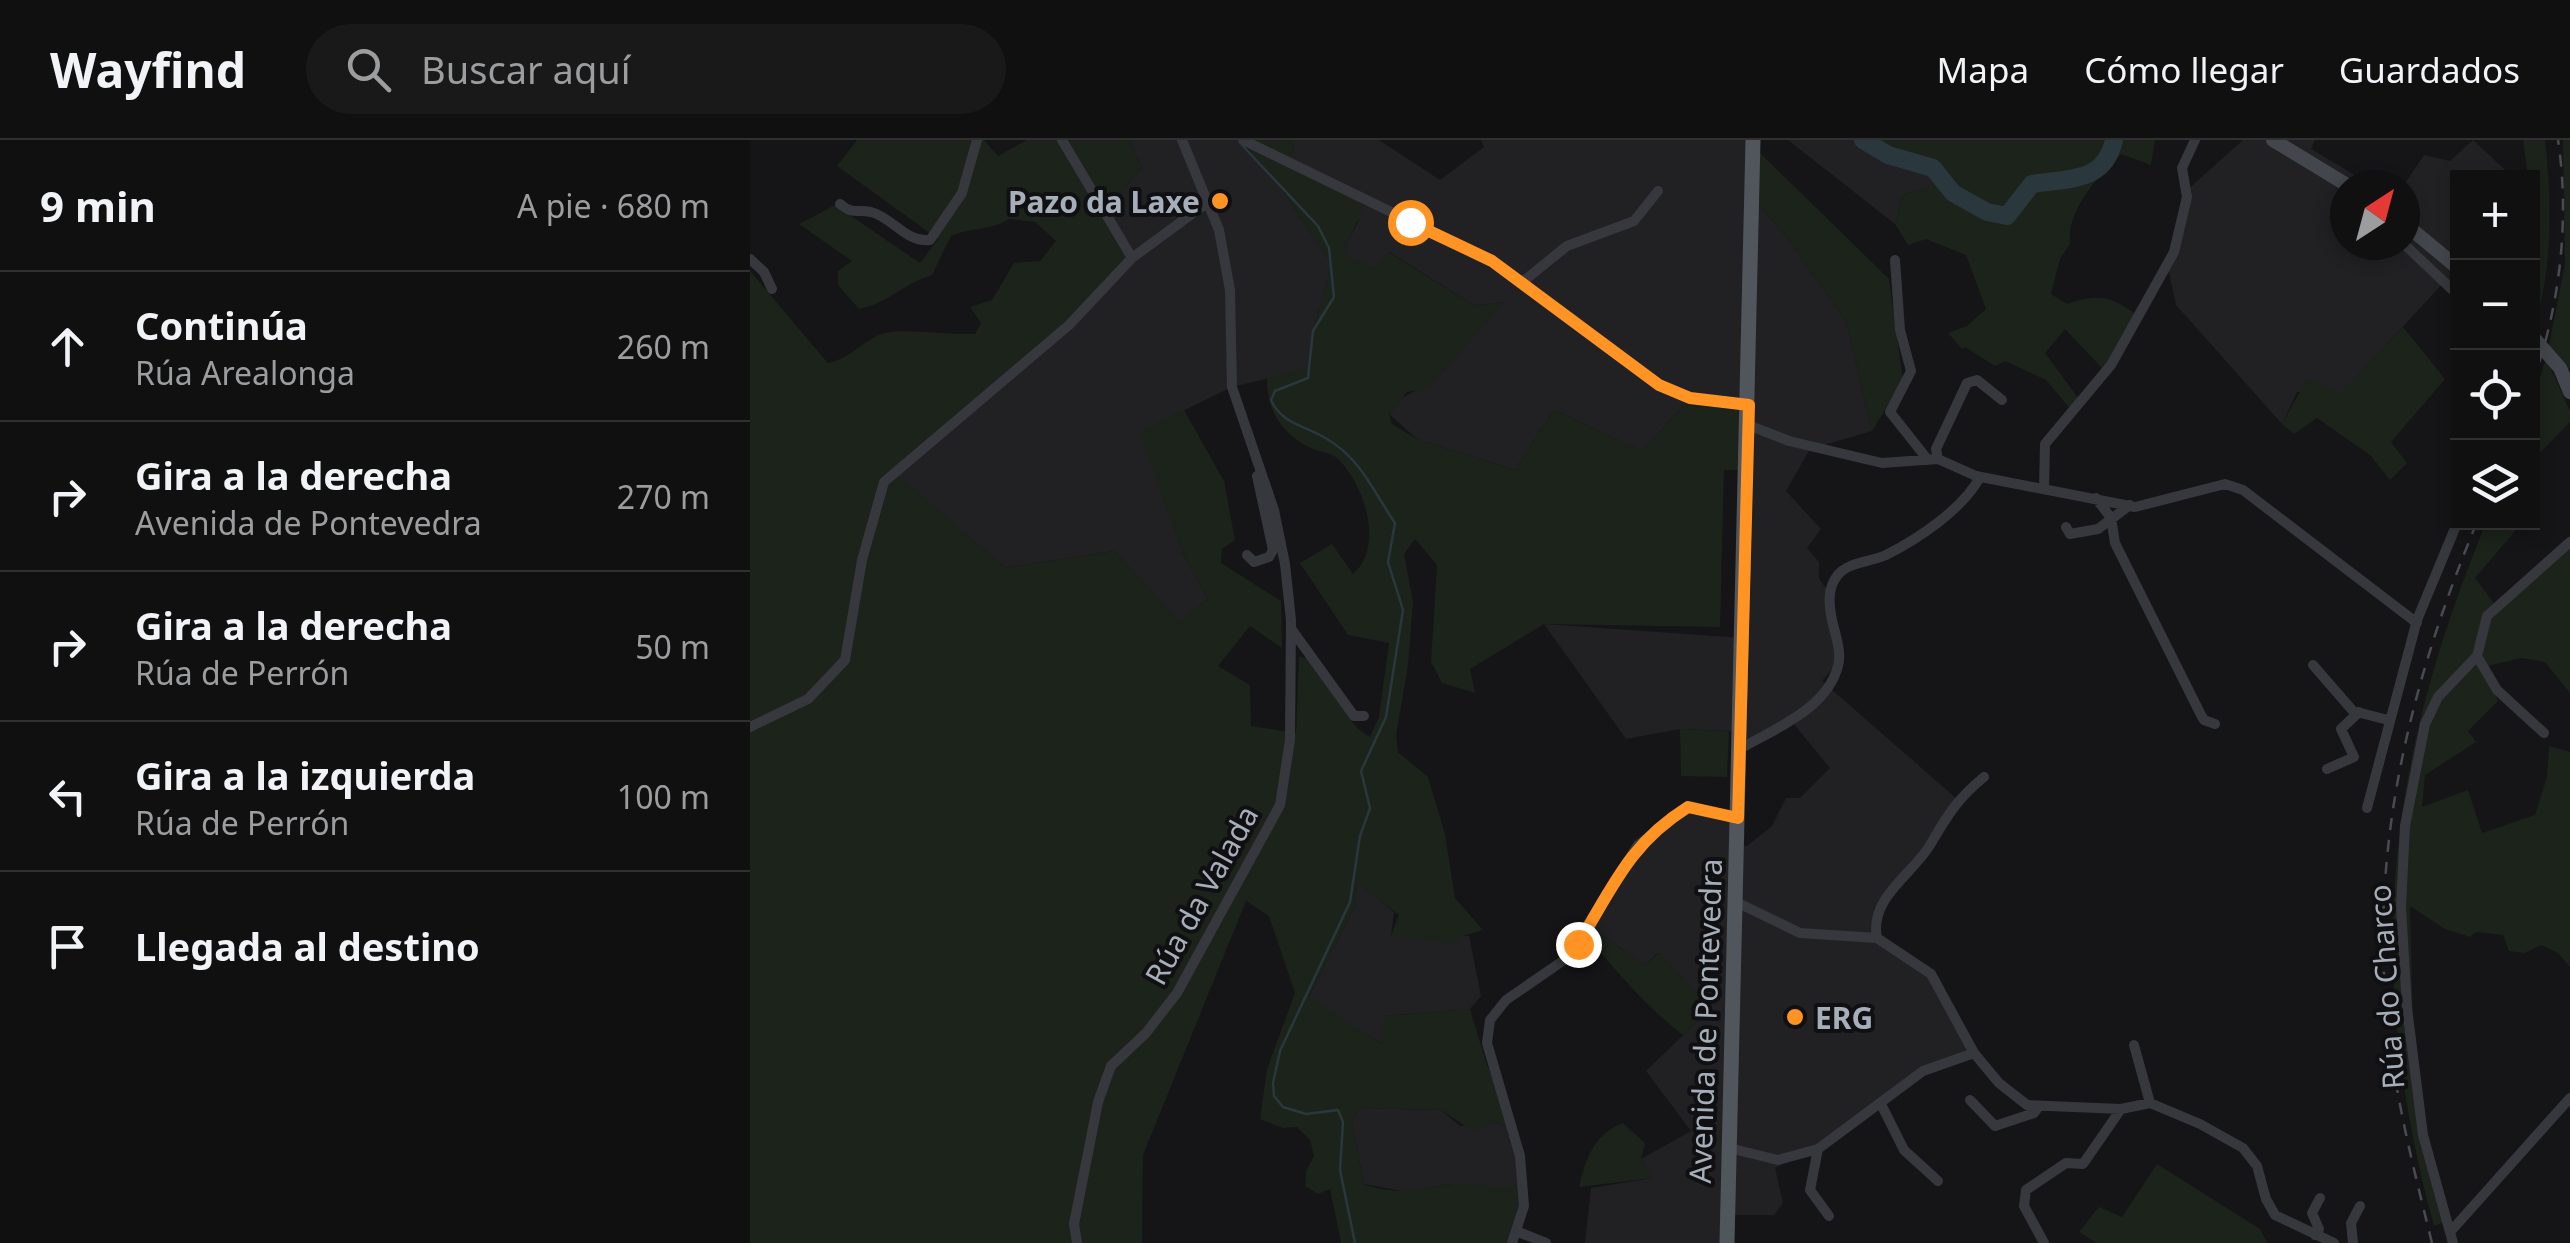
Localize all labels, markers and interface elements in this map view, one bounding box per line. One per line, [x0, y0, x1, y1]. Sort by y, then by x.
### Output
search box [306, 24, 1006, 114]
text: Wayfind [50, 37, 246, 102]
icon: search [341, 42, 396, 97]
text: Buscar aquí [421, 43, 631, 95]
text: Mapa [1937, 46, 2029, 93]
text: Cómo llegar [2084, 46, 2284, 93]
text: Guardados [2339, 46, 2520, 93]
north arrow [2330, 170, 2420, 260]
map controls [2450, 170, 2540, 530]
button: + [2450, 170, 2540, 260]
text: 9 min [40, 177, 156, 234]
place label: Pazo da Laxe [1008, 181, 1200, 222]
text: A pie · 680 m [517, 184, 710, 227]
marker: Pazo da Laxe [1209, 190, 1231, 212]
route start [1388, 200, 1434, 246]
button: − [2450, 260, 2540, 350]
text: Continúa [135, 299, 308, 351]
icon: ahead [40, 319, 95, 374]
text: 260 m [617, 325, 710, 368]
button: locate [2450, 350, 2540, 440]
text: Rúa Arealonga [135, 351, 355, 394]
button: layers [2450, 440, 2540, 530]
text: Gira a la derecha [135, 449, 452, 501]
icon: right [40, 469, 95, 524]
text: 270 m [617, 475, 710, 518]
text: Avenida de Pontevedra [135, 501, 482, 544]
text: Gira a la derecha [135, 599, 452, 651]
icon: right [40, 619, 95, 674]
text: 50 m [635, 625, 710, 668]
text: Rúa de Perrón [135, 651, 349, 694]
text: Gira a la izquierda [135, 749, 475, 801]
icon: left [40, 769, 95, 824]
text: 100 m [617, 775, 710, 818]
street label: Rúa da Valada [1135, 798, 1267, 992]
text: Rúa de Perrón [135, 801, 349, 844]
street label: Avenida de Pontevedra [1679, 858, 1731, 1184]
street label: Rúa do Charco [2358, 883, 2414, 1091]
icon: arrive [40, 919, 95, 974]
text: Llegada al destino [135, 920, 480, 972]
route end [1556, 922, 1602, 968]
place label: ERG [1815, 997, 1873, 1038]
marker: ERG [1784, 1006, 1806, 1028]

